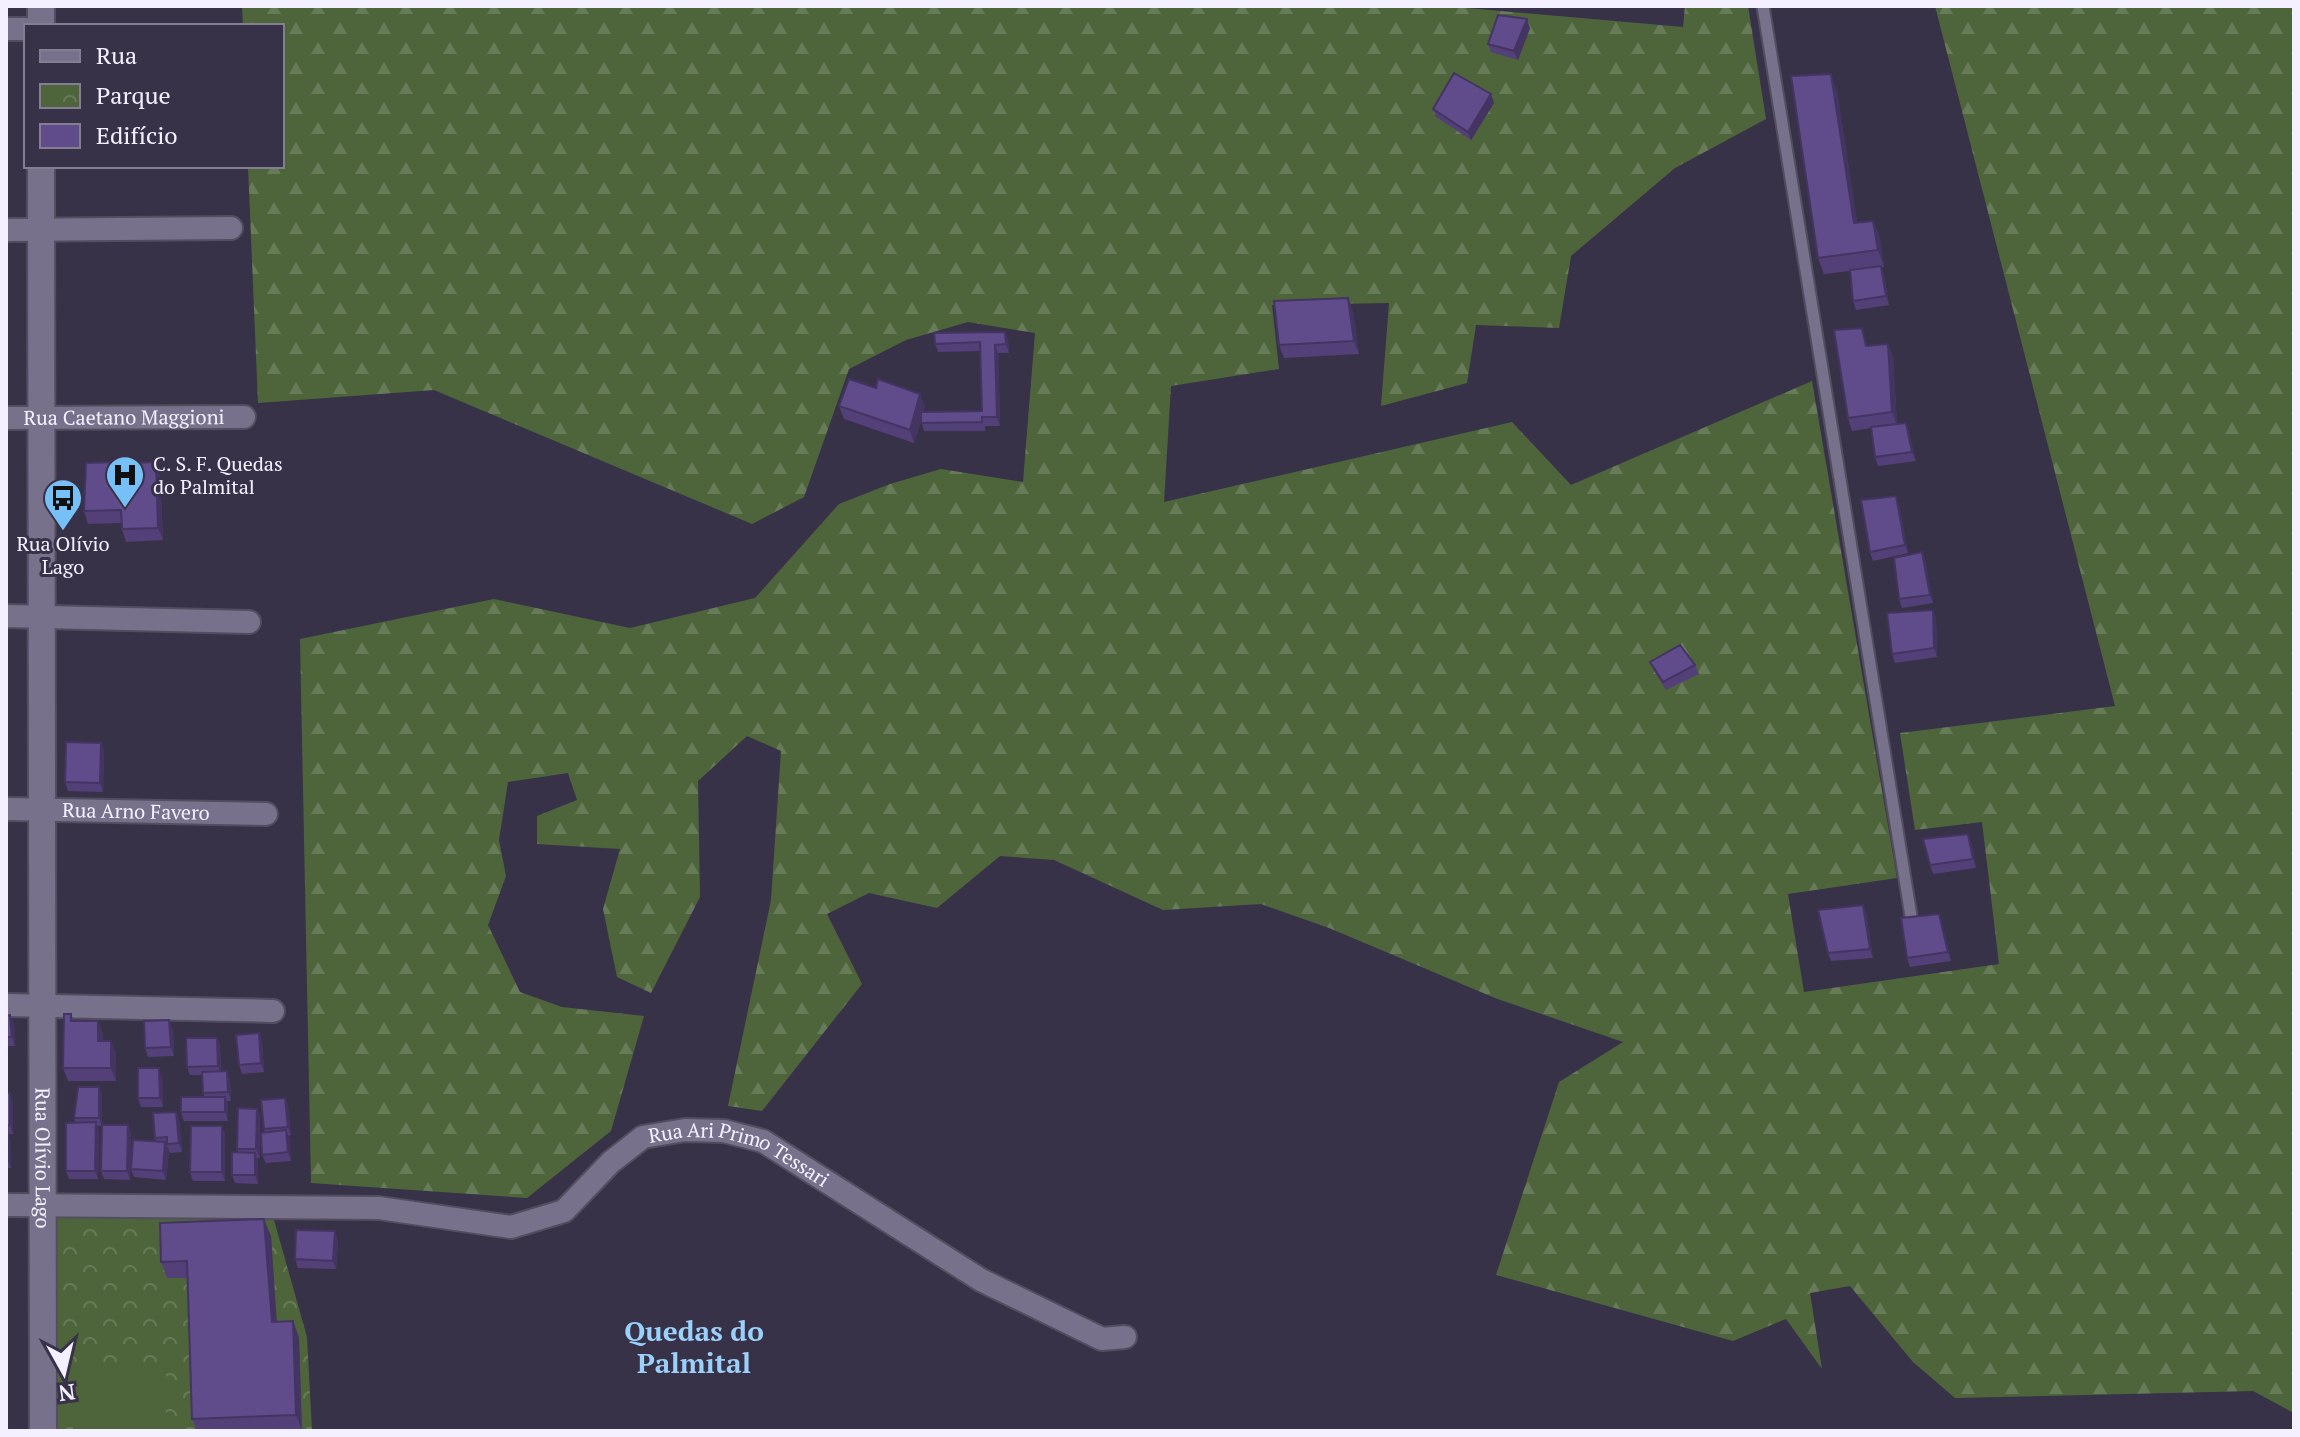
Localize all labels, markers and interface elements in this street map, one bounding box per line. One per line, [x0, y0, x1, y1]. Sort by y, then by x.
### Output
legend [24, 24, 284, 168]
text: Rua [96, 39, 137, 71]
text: Parque [96, 79, 171, 111]
text: Edifício [96, 119, 178, 151]
street label: Rua Caetano Maggioni [23, 403, 225, 431]
place label: C. S. F. Quedas do Palmital [153, 450, 283, 500]
hospital icon: C. S. F. Quedas do Palmital [104, 454, 146, 509]
bus stop icon: Rua Olívio Lago [42, 477, 84, 532]
place label: Rua Olívio Lago [16, 530, 110, 580]
street label: Rua Arno Favero [62, 796, 210, 826]
street label: Rua Olívio Lago [29, 1088, 57, 1228]
street label: Rua Ari Primo Tessari [646, 1116, 835, 1193]
district label: Quedas do Palmital [624, 1312, 764, 1381]
north arrow [24, 1333, 104, 1413]
text: N [56, 1378, 77, 1409]

